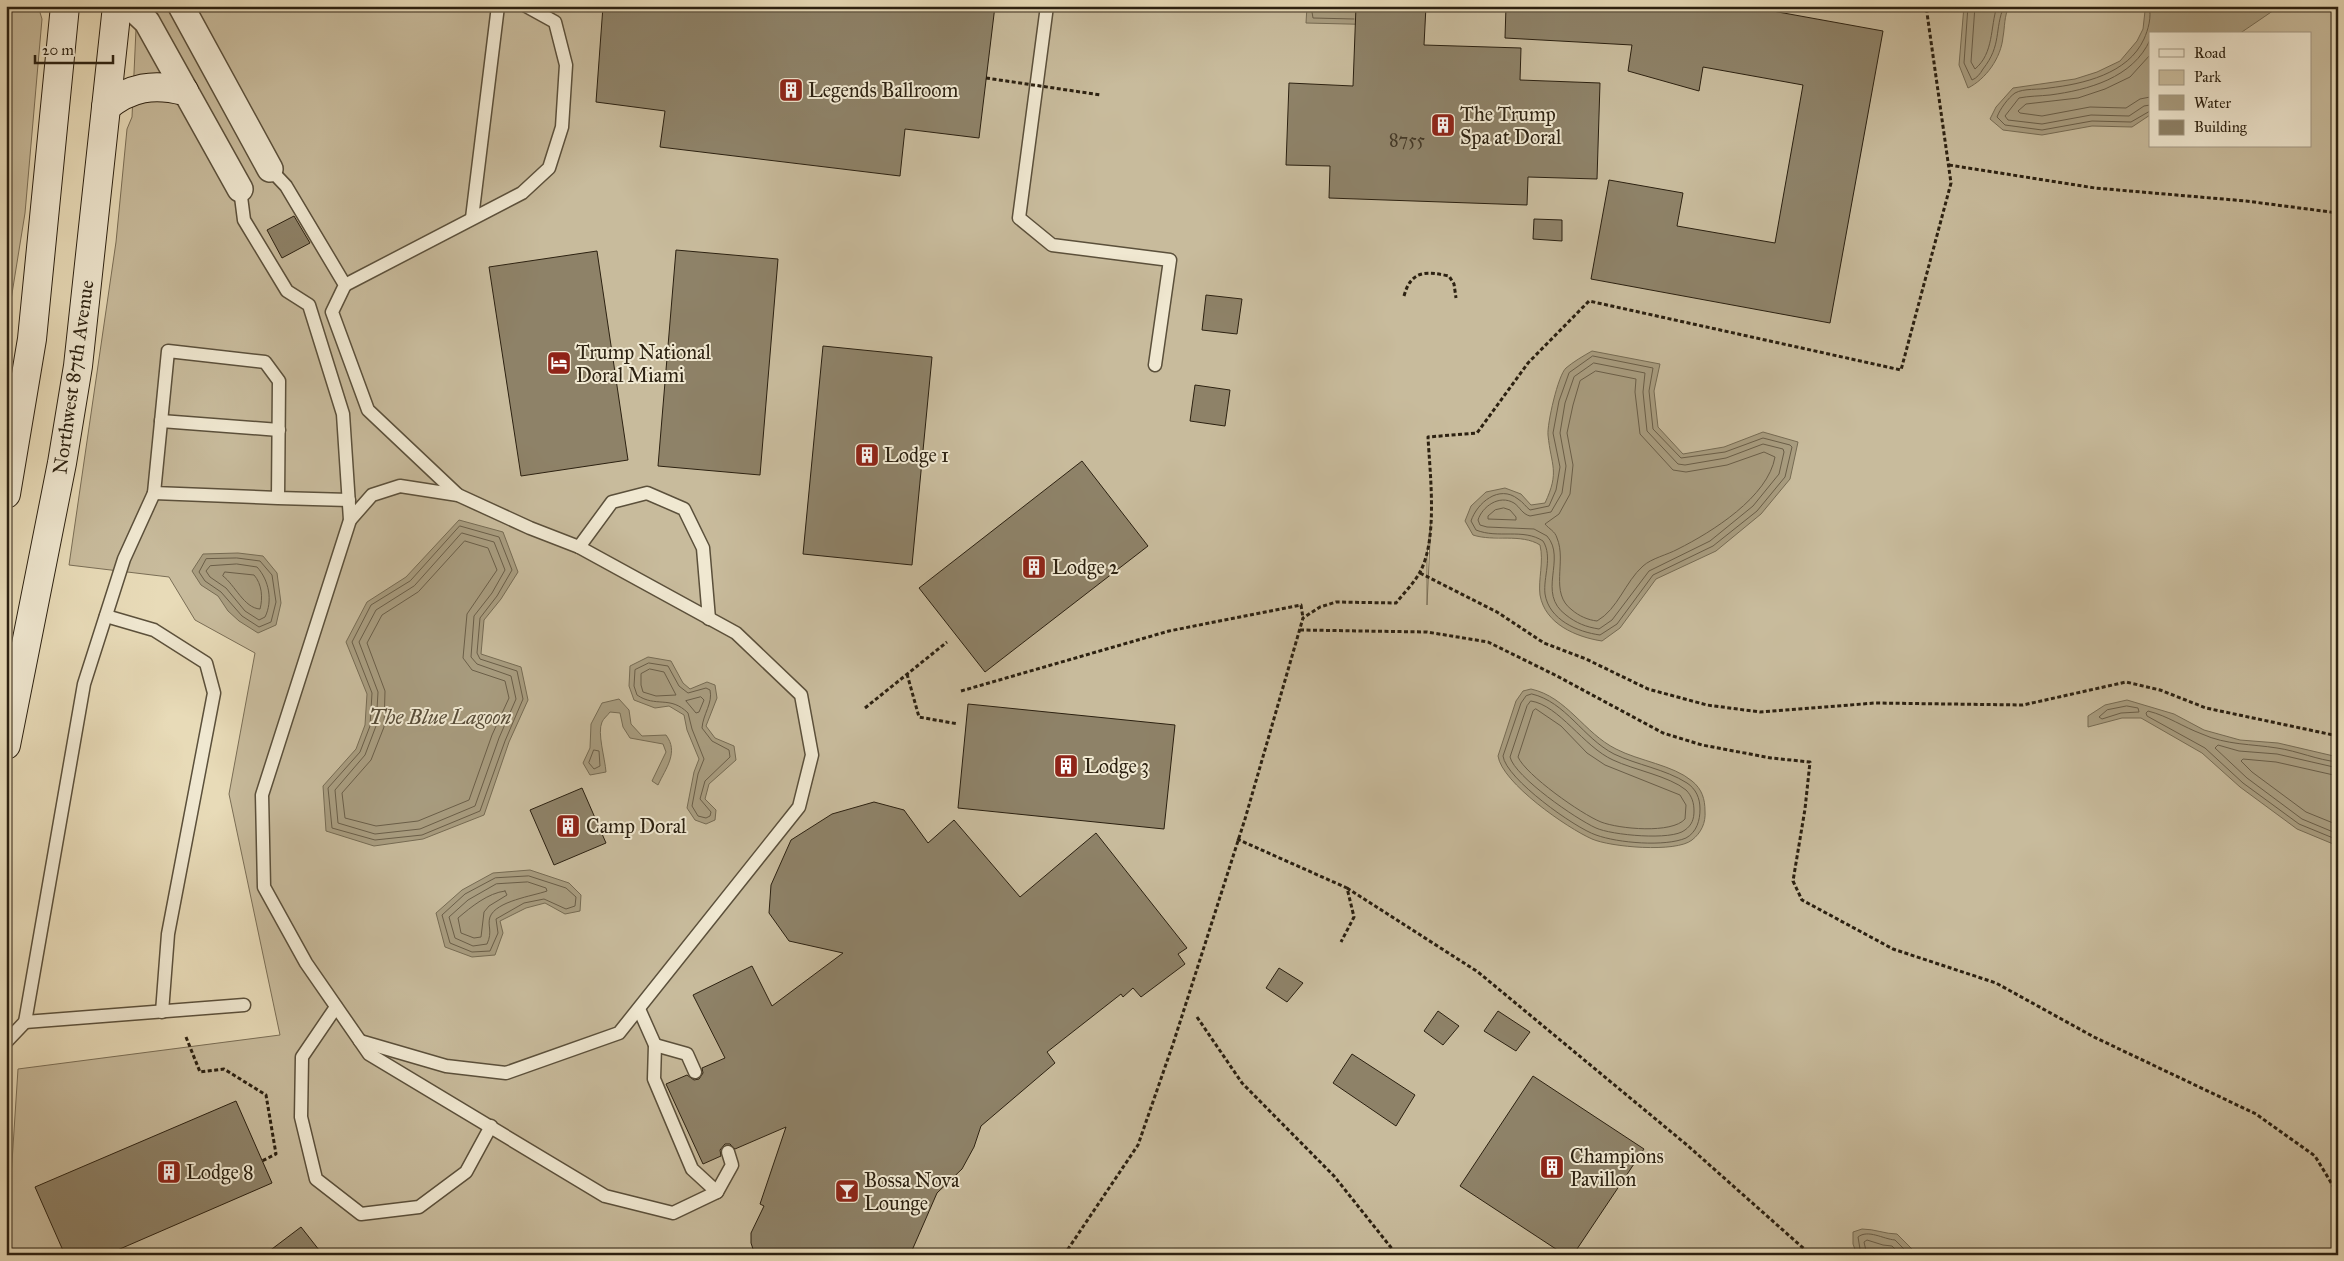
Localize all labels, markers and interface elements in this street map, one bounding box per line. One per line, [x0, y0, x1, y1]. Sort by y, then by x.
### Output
scale bar [35, 32, 112, 64]
legend [2149, 32, 2312, 148]
text: 20 m [42, 41, 74, 59]
text: Road [2194, 44, 2226, 62]
text: Park [2194, 68, 2221, 86]
building icon: Legends Ballroom [778, 77, 804, 103]
place label: Legends Ballroom [808, 78, 959, 103]
text: Water [2194, 94, 2231, 112]
place label: The Trump Spa at Doral [1460, 102, 1562, 149]
building icon: The Trump Spa at Doral [1430, 112, 1456, 138]
text: Building [2194, 118, 2248, 136]
house number: 8755 [1389, 129, 1426, 151]
street label: Northwest 87th Avenue [47, 278, 99, 476]
place label: Trump National Doral Miami [576, 340, 712, 387]
hotel icon: Trump National Doral Miami [546, 350, 572, 376]
building icon: Lodge 1 [854, 442, 880, 468]
place label: Lodge 1 [884, 443, 949, 468]
building icon: Lodge 2 [1021, 554, 1047, 580]
place label: Lodge 2 [1052, 555, 1119, 580]
water label: The Blue Lagoon [369, 704, 511, 730]
building icon: Lodge 3 [1053, 753, 1079, 779]
place label: Lodge 3 [1084, 754, 1149, 779]
building icon: Camp Doral [555, 813, 581, 839]
place label: Camp Doral [586, 814, 687, 838]
place label: Champions Pavillon [1570, 1144, 1664, 1191]
building icon: Champions Pavillon [1539, 1154, 1565, 1180]
building icon: Lodge 8 [156, 1159, 182, 1185]
place label: Lodge 8 [186, 1160, 254, 1185]
place label: Bossa Nova Lounge [864, 1168, 960, 1216]
bar icon: Bossa Nova Lounge [834, 1178, 860, 1204]

